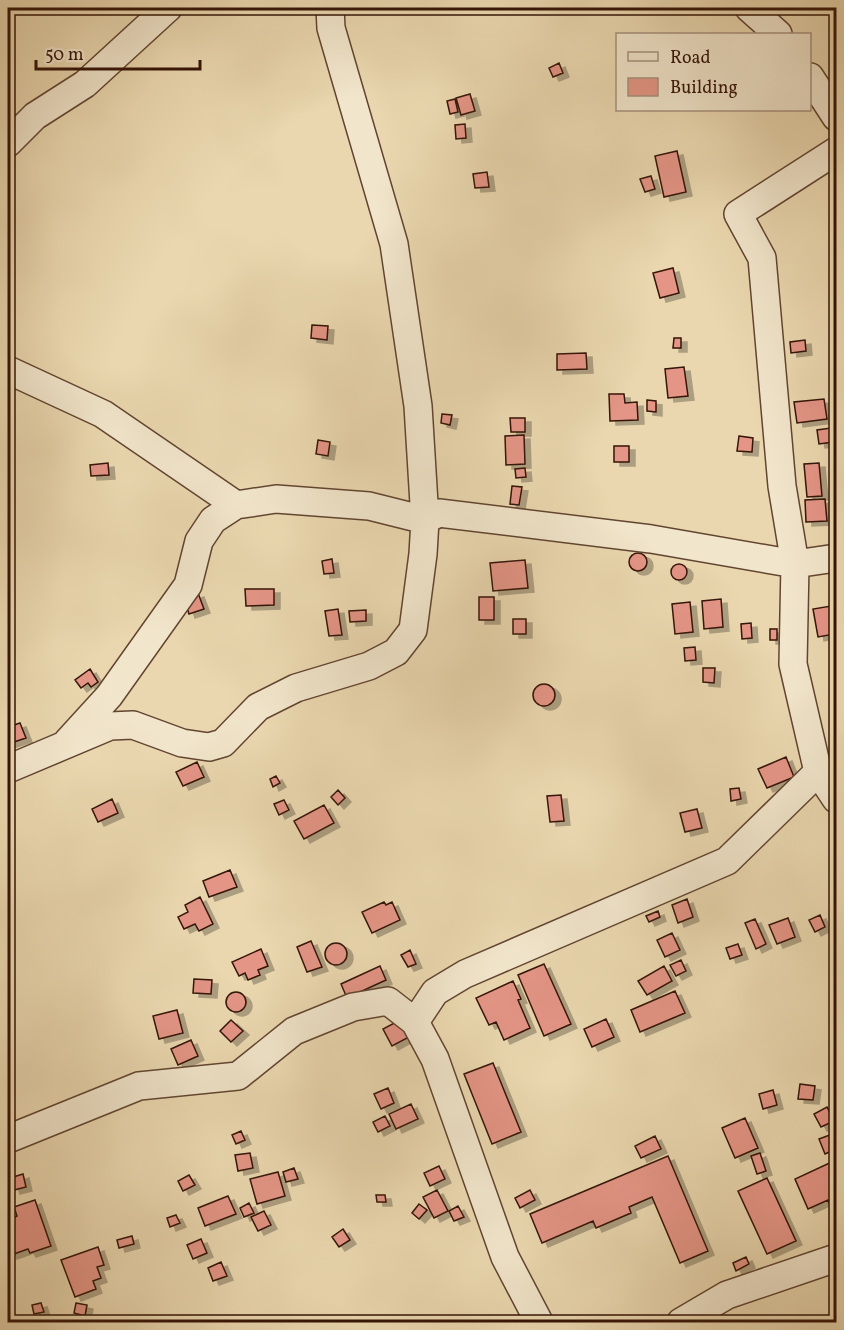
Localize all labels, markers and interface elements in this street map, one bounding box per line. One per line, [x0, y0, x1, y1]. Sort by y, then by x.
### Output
scale bar [36, 33, 200, 71]
legend [616, 33, 811, 111]
text: 50 m [45, 43, 84, 68]
text: Road [670, 46, 711, 71]
text: Building [670, 76, 738, 101]

